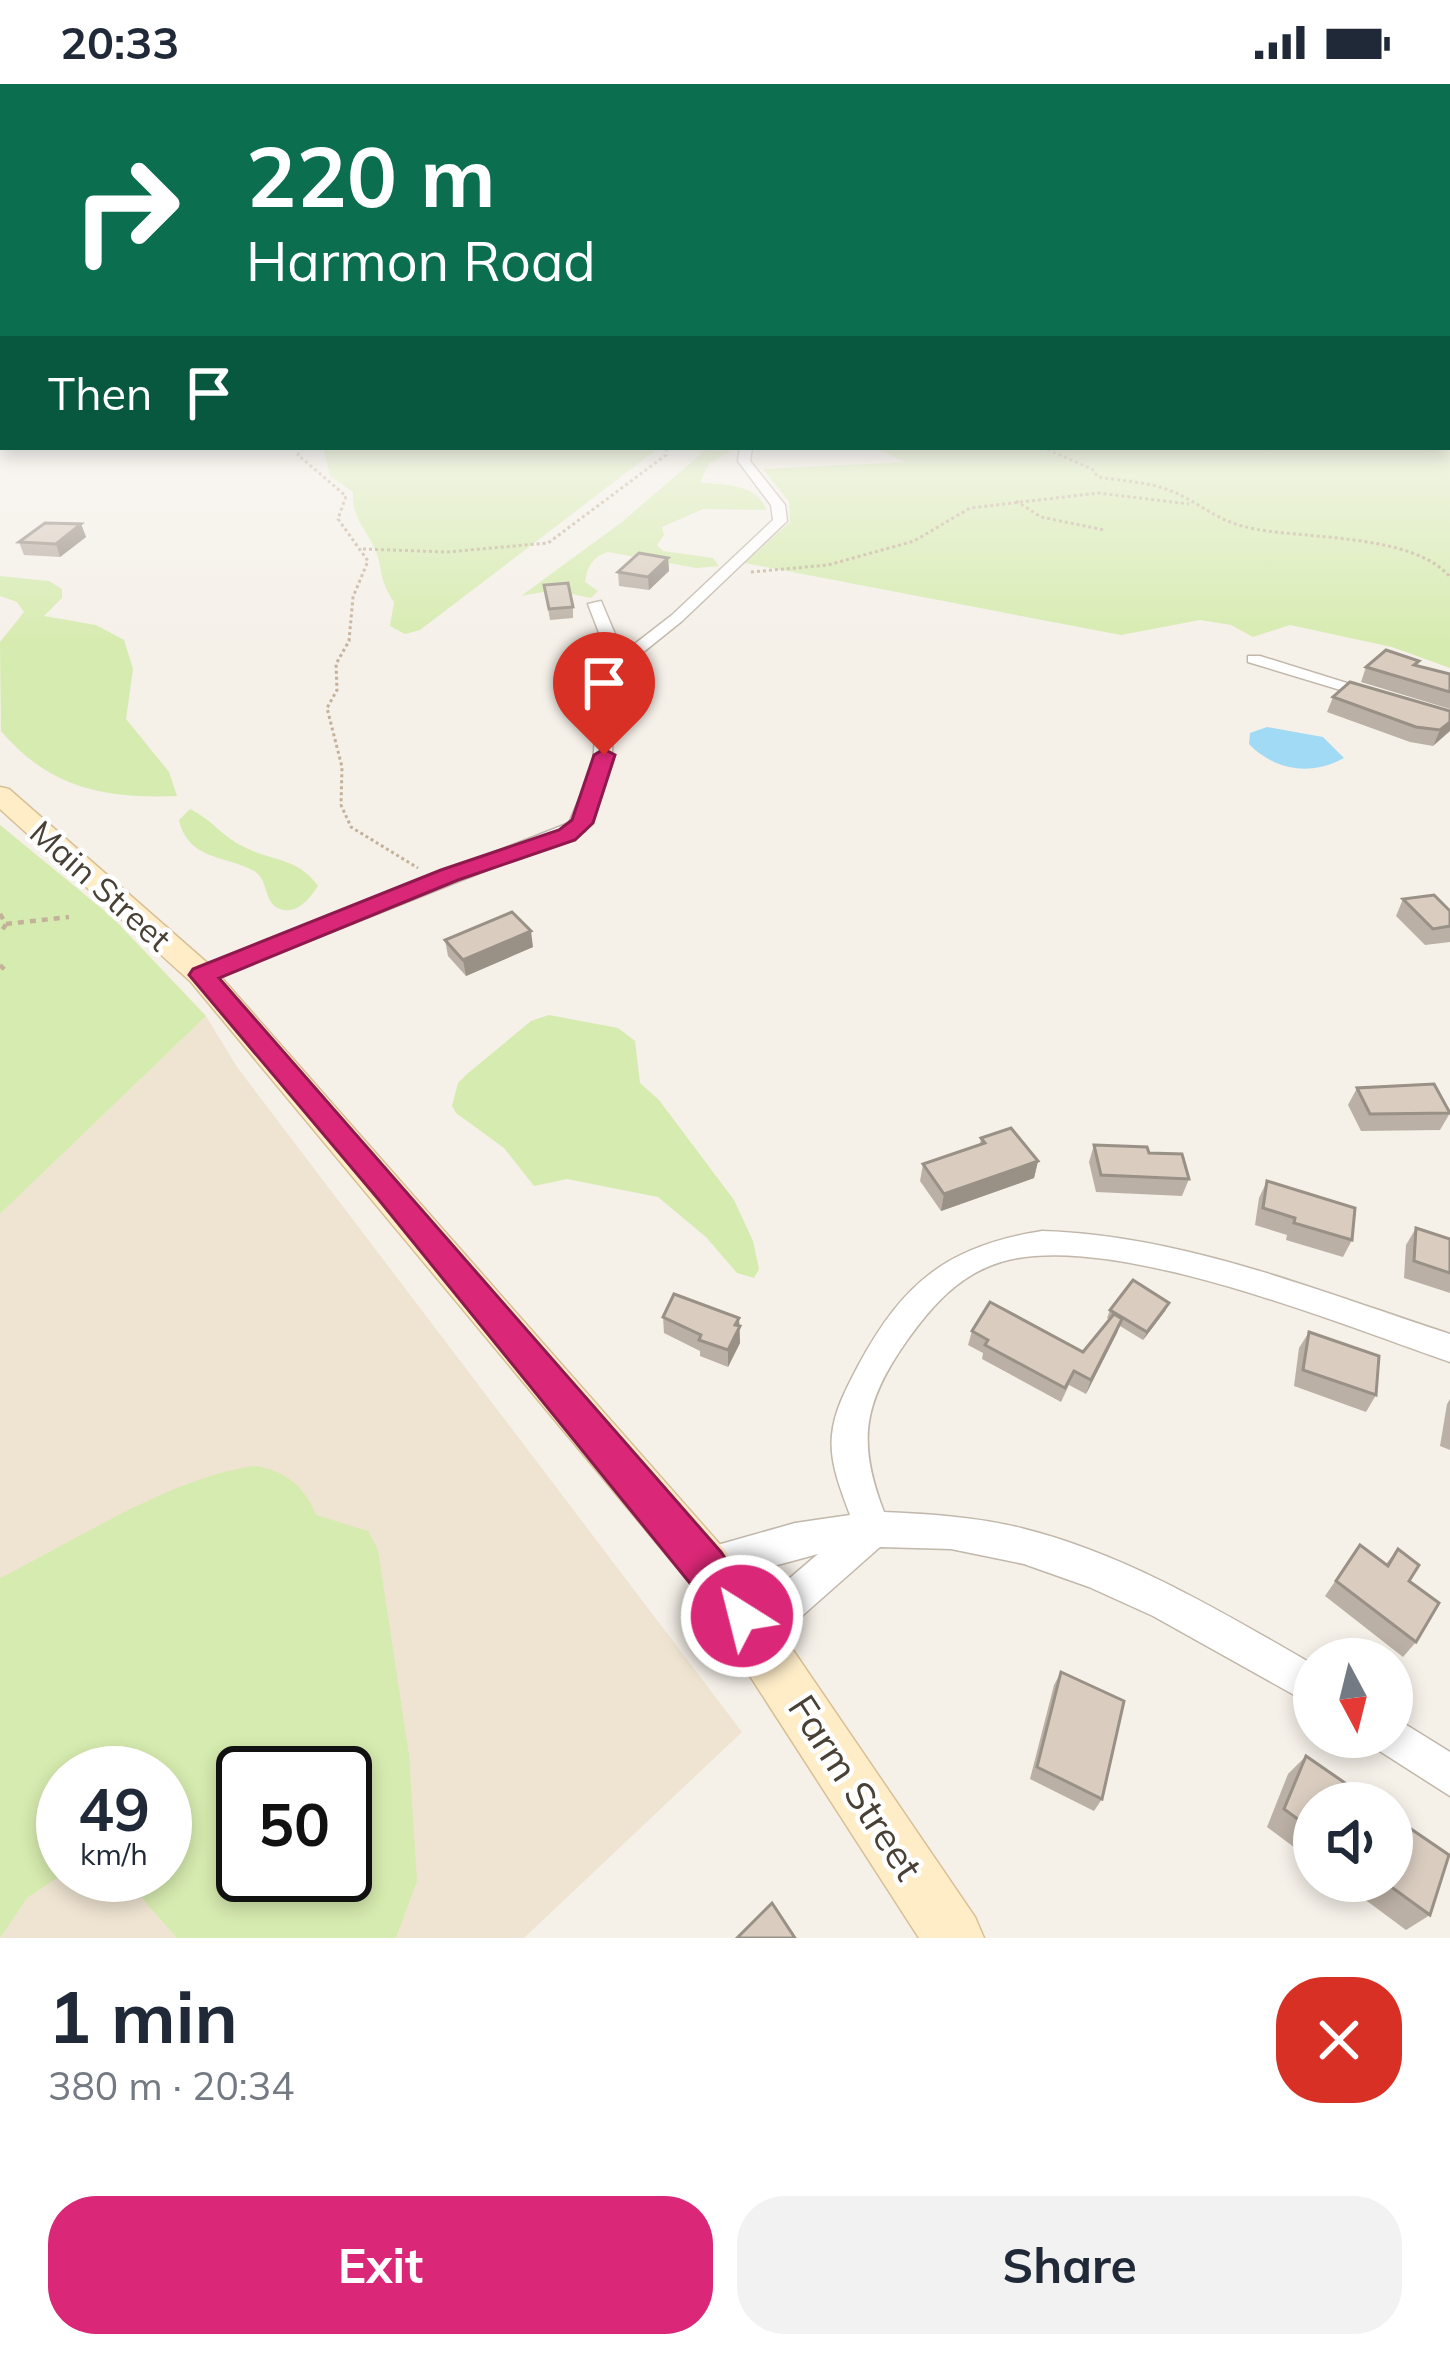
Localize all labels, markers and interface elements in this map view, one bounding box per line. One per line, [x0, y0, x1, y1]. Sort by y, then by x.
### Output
text: 20:33 [60, 14, 179, 70]
text: 220 m [246, 123, 496, 228]
icon: right [48, 132, 204, 288]
text: Harmon Road [246, 227, 596, 295]
icon: arrive [176, 360, 242, 426]
text: Then [48, 365, 152, 421]
pin [553, 632, 655, 755]
icon: arrive [571, 650, 637, 716]
street label: Main Street [22, 811, 180, 959]
position arrow [679, 1553, 805, 1679]
north arrow [1293, 1638, 1413, 1758]
map controls [1293, 1638, 1413, 1902]
street label: Farm Street [778, 1685, 934, 1889]
speed limit sign: 50 [216, 1746, 372, 1902]
text: 49 [78, 1771, 150, 1846]
button: sound [1293, 1782, 1413, 1902]
text: km/h [80, 1835, 148, 1873]
text: 1 min [48, 1971, 238, 2061]
button: close [1276, 1977, 1402, 2103]
text: 380 m · 20:34 [48, 2061, 294, 2110]
button: Exit [48, 2196, 713, 2334]
button: Share [737, 2196, 1402, 2334]

